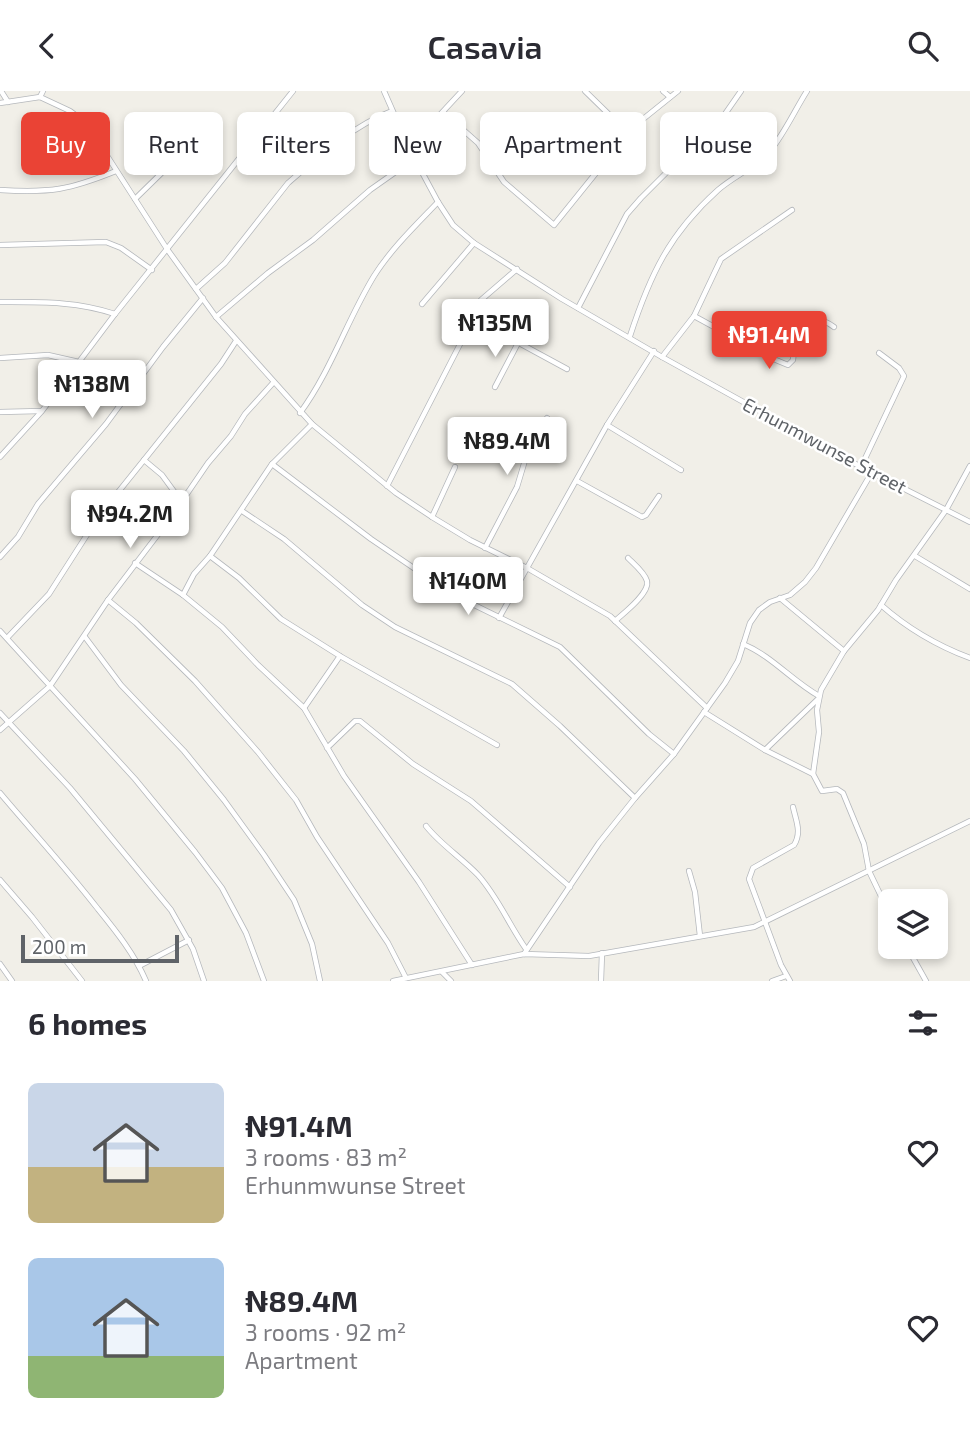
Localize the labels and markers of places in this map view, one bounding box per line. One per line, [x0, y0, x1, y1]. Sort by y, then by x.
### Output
pin: ₦135M [446, 299, 544, 359]
pin: ₦91.4M [712, 311, 826, 371]
pin: ₦138M [43, 361, 141, 420]
pin: ₦89.4M [450, 417, 564, 477]
pin: ₦94.2M [73, 491, 187, 550]
pin: ₦140M [419, 557, 517, 617]

